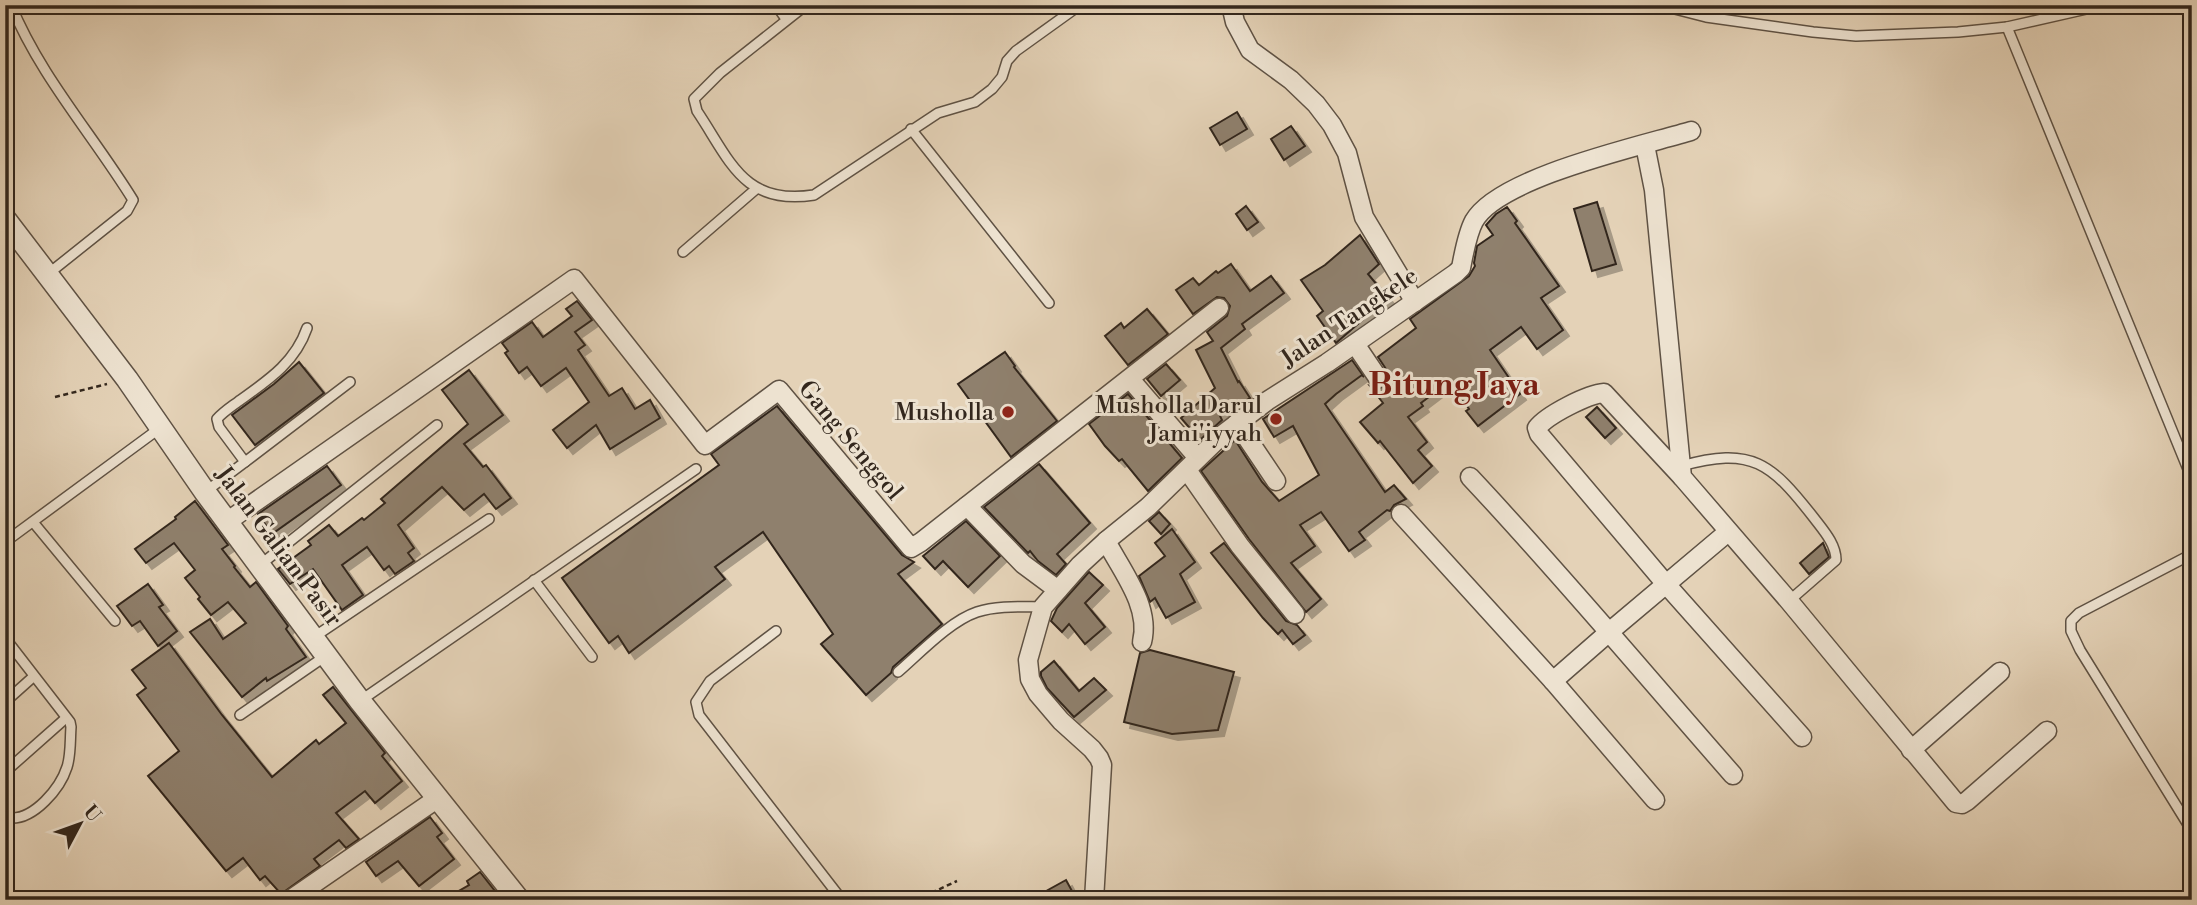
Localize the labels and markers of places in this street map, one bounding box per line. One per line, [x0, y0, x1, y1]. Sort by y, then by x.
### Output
place label: Musholla Darul Jami'iyyah [1095, 391, 1262, 449]
place label: Musholla [894, 398, 995, 428]
marker: Musholla [1000, 404, 1016, 420]
marker: Musholla Darul Jami'iyyah [1268, 411, 1284, 427]

